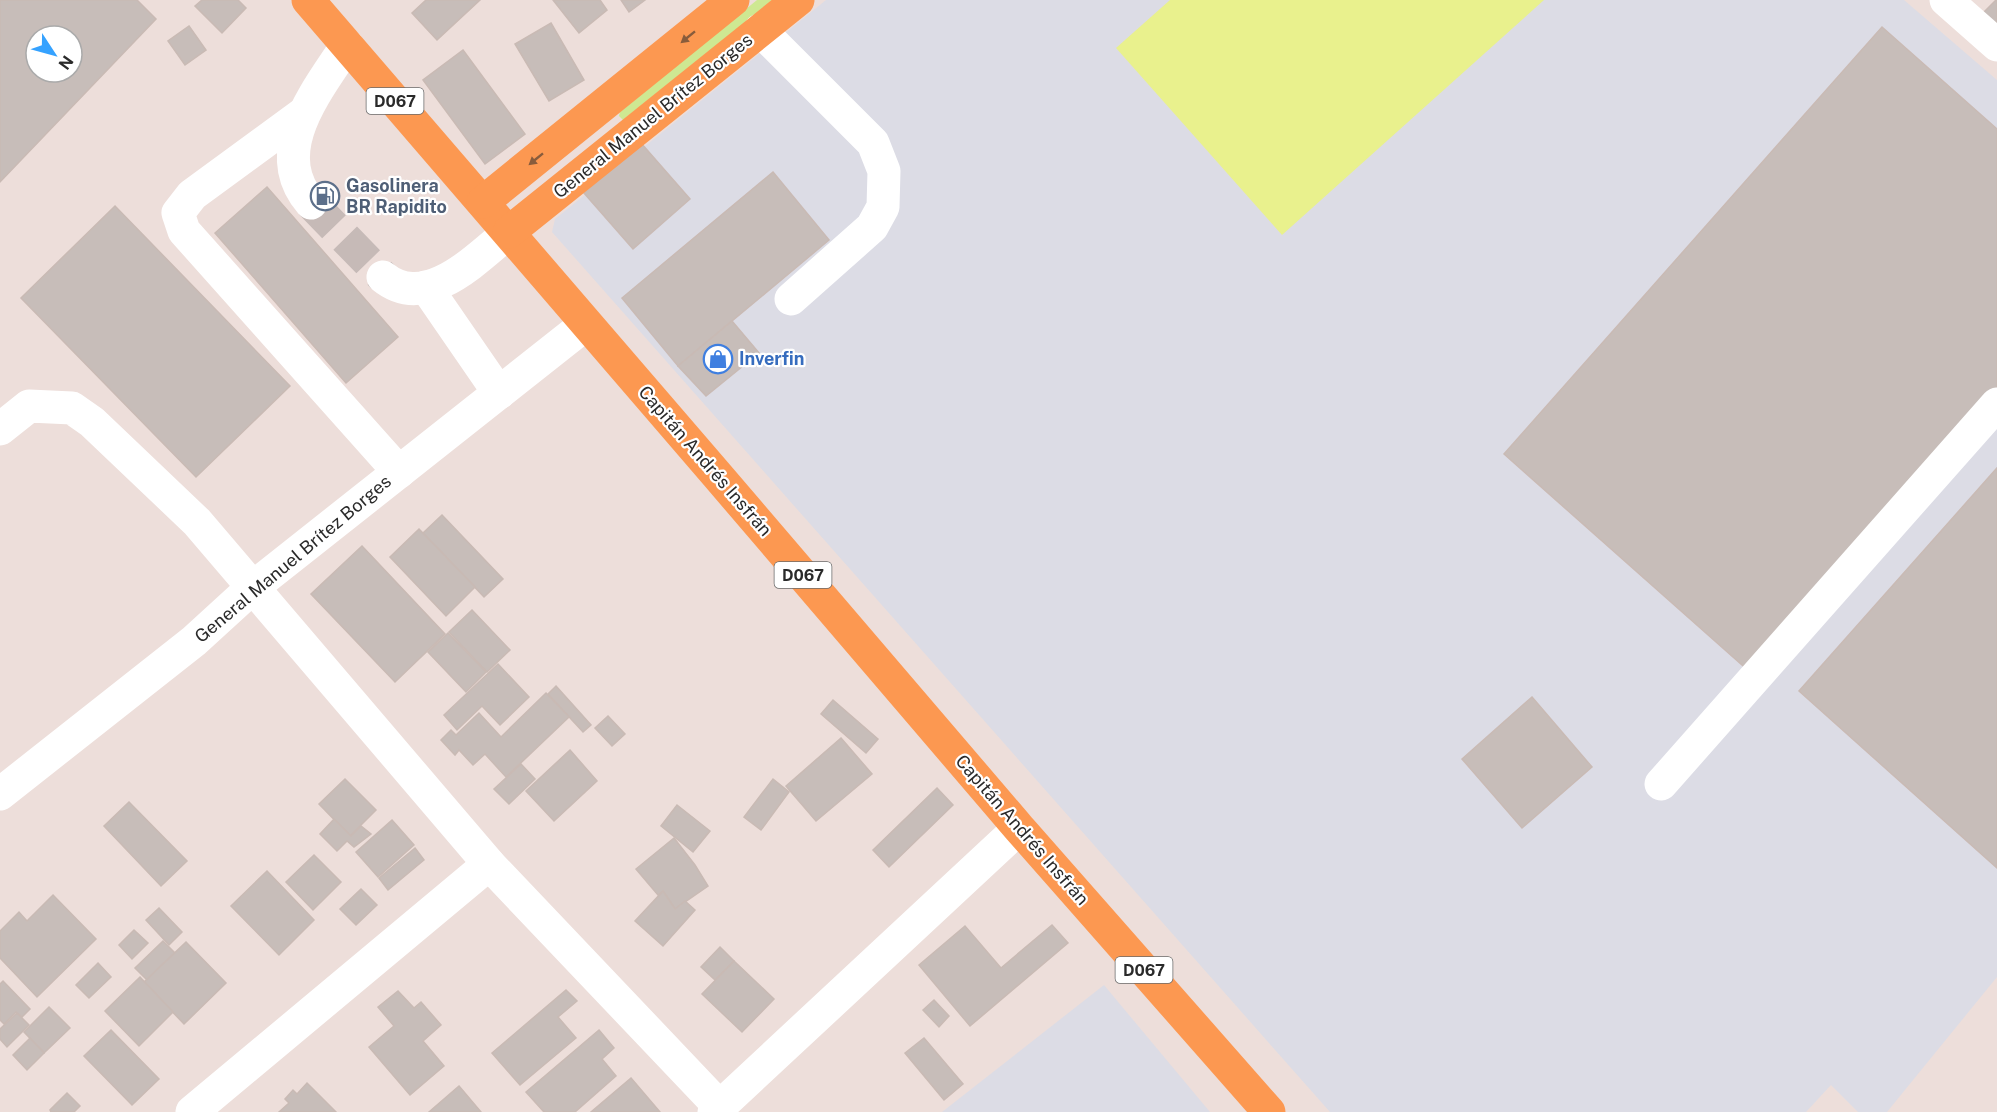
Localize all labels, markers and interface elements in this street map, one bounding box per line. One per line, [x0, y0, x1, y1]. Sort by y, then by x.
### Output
north arrow [24, 24, 84, 84]
street label: General Manuel Brítez Borges [549, 29, 756, 202]
one-way arrow [680, 30, 696, 43]
text: N [54, 52, 77, 73]
road number: D067 [366, 88, 424, 114]
one-way arrow [529, 152, 544, 165]
place label: Gasolinera BR Rapidito [346, 175, 447, 217]
fuel station icon: Gasolinera BR Rapidito [309, 180, 341, 212]
shop icon: Inverfin [702, 343, 734, 375]
place label: Inverfin [739, 348, 804, 369]
street label: Capitán Andrés Insfrán [634, 381, 776, 540]
street label: General Manuel Brítez Borges [190, 470, 395, 647]
road number: D067 [774, 562, 832, 588]
street label: Capitán Andrés Insfrán [951, 750, 1093, 909]
road number: D067 [1116, 957, 1172, 983]

